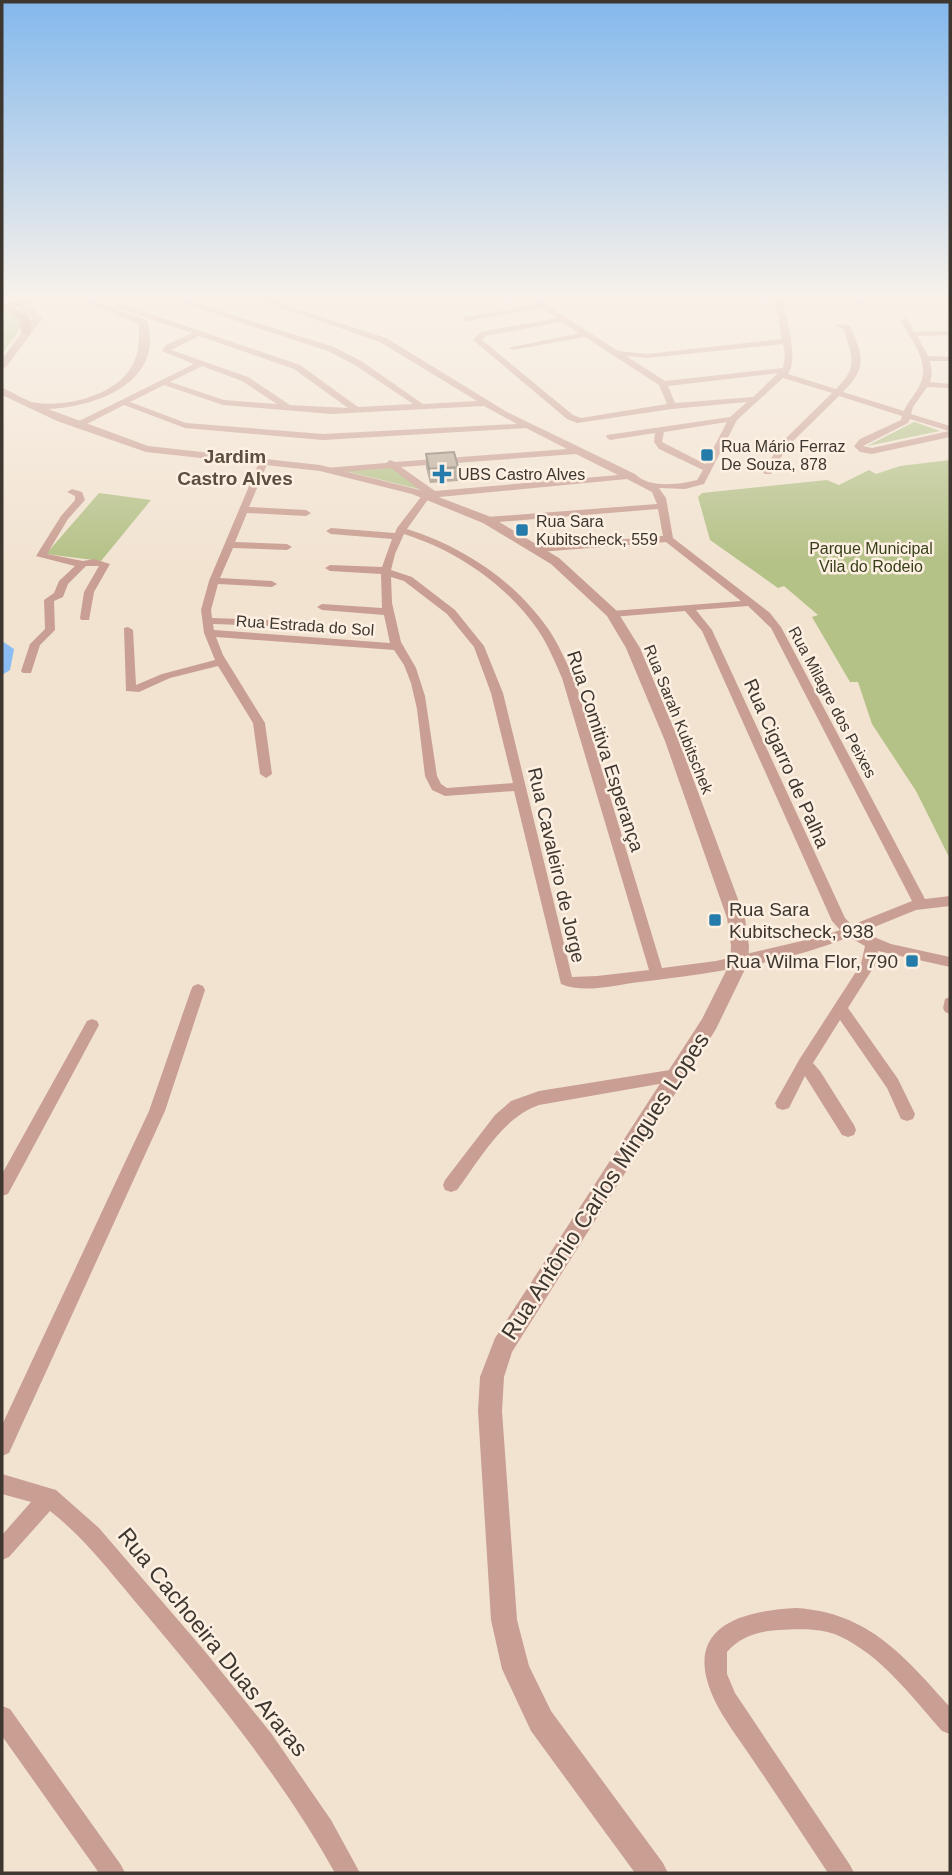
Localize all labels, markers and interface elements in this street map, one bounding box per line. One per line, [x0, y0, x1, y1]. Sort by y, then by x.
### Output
place label: Rua Mário Ferraz De Souza, 878 [721, 438, 845, 473]
district label: Jardim Castro Alves [177, 446, 293, 489]
marker: Rua Mário Ferraz De Souza, 878 [699, 447, 715, 463]
marker: UBS Castro Alves [432, 464, 452, 484]
place label: UBS Castro Alves [458, 466, 585, 483]
place label: Rua Sara Kubitscheck, 559 [536, 513, 658, 548]
marker: Rua Sara Kubitscheck, 559 [514, 522, 530, 538]
park label: Parque Municipal Vila do Rodeio [809, 540, 933, 575]
street label: Rua Estrada do Sol [235, 612, 375, 639]
street label: Rua Milagre dos Peixes [785, 624, 880, 781]
street label: Rua Sarah Kubitschek [641, 642, 717, 797]
street label: Rua Comitiva Esperança [563, 648, 648, 855]
street label: Rua Cigarro de Palha [740, 675, 833, 851]
street label: Rua Cavaleiro de Jorge [524, 765, 589, 965]
place label: Rua Sara Kubitscheck, 938 [729, 899, 874, 942]
marker: Rua Sara Kubitscheck, 938 [707, 912, 723, 928]
place label: Rua Wilma Flor, 790 [726, 951, 898, 972]
marker: Rua Wilma Flor, 790 [904, 953, 920, 969]
street label: Rua Antônio Carlos Mingues Lopes [496, 1028, 714, 1344]
street label: Rua Cachoeira Duas Araras [113, 1523, 313, 1761]

